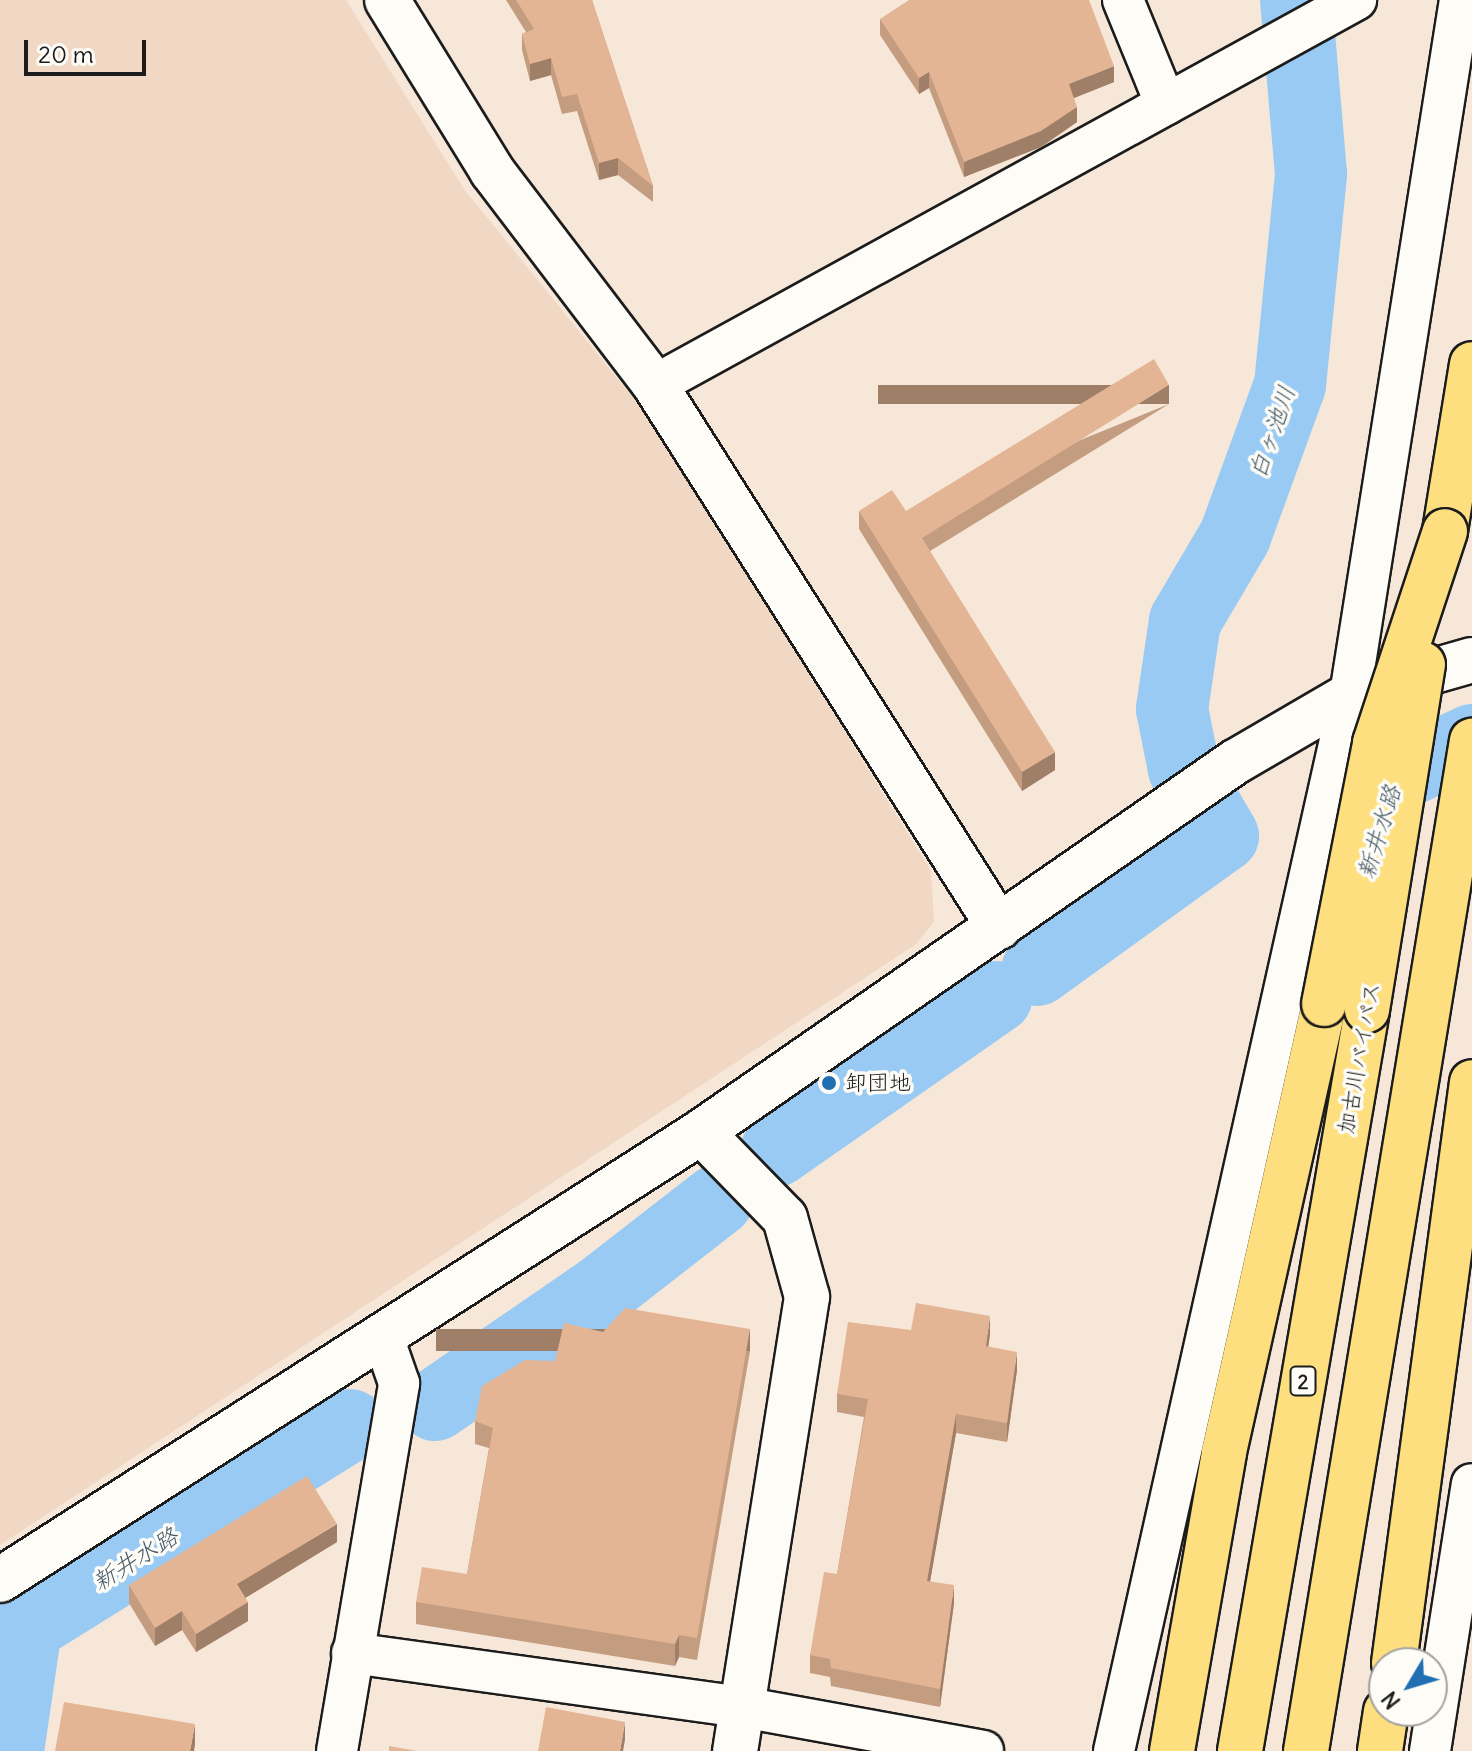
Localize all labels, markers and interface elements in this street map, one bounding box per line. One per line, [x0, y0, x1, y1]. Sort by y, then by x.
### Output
scale bar [28, 24, 150, 74]
text: 20 m [38, 39, 94, 69]
water label: 白ヶ池川 [1243, 382, 1301, 482]
water label: 新井水路 [1351, 782, 1407, 882]
street label: 加古川バイパス [1333, 980, 1385, 1136]
place label: 卸団地 [845, 1070, 911, 1096]
marker: 卸団地 [820, 1074, 838, 1092]
road number: 2 [1289, 1365, 1317, 1397]
water label: 新井水路 [87, 1521, 183, 1597]
north arrow [1368, 1647, 1448, 1727]
text: N [1375, 1686, 1406, 1715]

